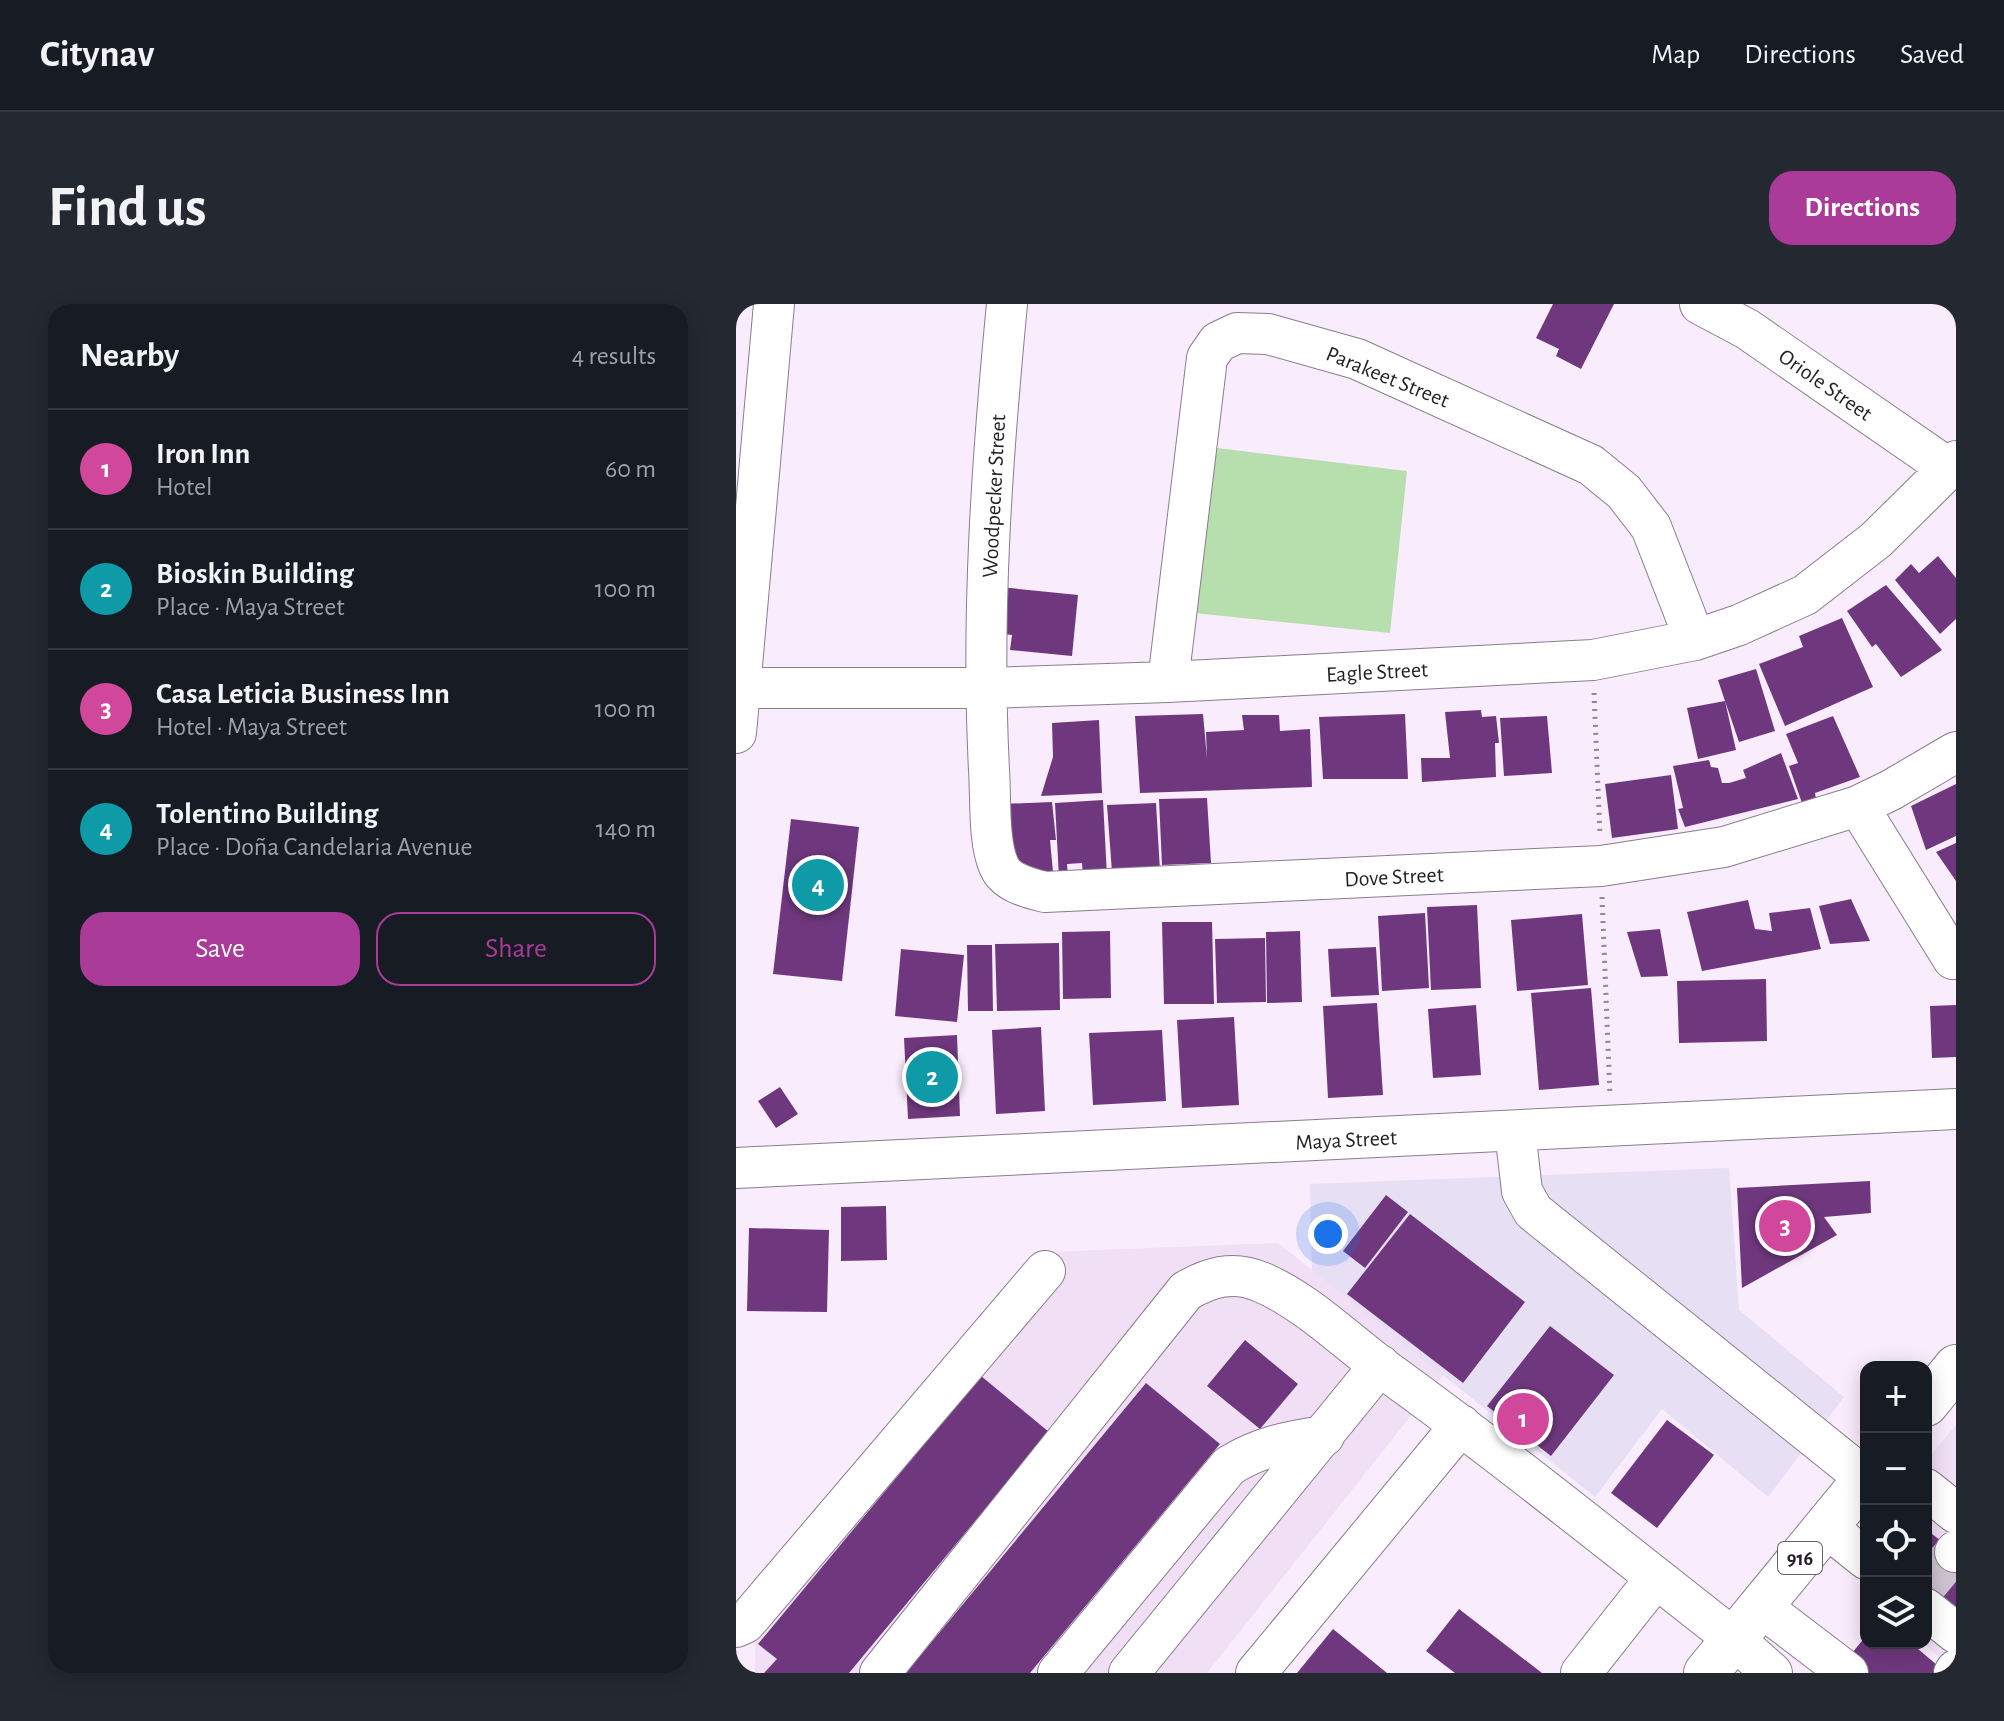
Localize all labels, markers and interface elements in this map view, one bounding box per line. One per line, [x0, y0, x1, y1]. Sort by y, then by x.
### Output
text: Citynav [40, 36, 154, 74]
text: Map [1651, 41, 1700, 69]
text: Directions [1744, 41, 1856, 69]
text: Saved [1900, 41, 1964, 69]
button: Directions [1769, 171, 1956, 245]
text: Find us [48, 180, 206, 236]
text: Nearby [80, 339, 179, 373]
street label: Parakeet Street [1323, 342, 1452, 412]
text: 4 results [572, 343, 656, 369]
street label: Oriole Street [1775, 345, 1876, 425]
street label: Woodpecker Street [979, 414, 1009, 578]
text: Iron Inn [156, 439, 250, 469]
text: 1 [101, 456, 111, 482]
text: 60 m [605, 456, 656, 482]
text: Hotel [156, 474, 212, 500]
text: Bioskin Building [156, 559, 354, 589]
text: 2 [100, 576, 112, 602]
text: 100 m [595, 576, 656, 602]
text: Place · Maya Street [156, 594, 345, 620]
street label: Eagle Street [1326, 658, 1429, 686]
text: Casa Leticia Business Inn [156, 679, 450, 709]
text: 3 [100, 696, 112, 722]
text: 100 m [595, 696, 656, 722]
text: Hotel · Maya Street [156, 714, 347, 740]
text: Tolentino Building [156, 799, 378, 829]
text: 4 [99, 816, 113, 842]
text: 140 m [596, 816, 656, 842]
text: Place · Doña Candelaria Avenue [156, 834, 473, 860]
pin: 4 [792, 855, 844, 915]
street label: Dove Street [1344, 863, 1444, 891]
button: Save [80, 912, 360, 986]
button: Share [376, 912, 656, 986]
pin: 2 [906, 1047, 958, 1107]
street label: Maya Street [1295, 1126, 1397, 1154]
pin: 3 [1759, 1196, 1811, 1256]
your location [1308, 1214, 1348, 1254]
map controls [1860, 1361, 1932, 1649]
button: + [1860, 1361, 1932, 1433]
pin: 1 [1497, 1389, 1549, 1449]
button: − [1860, 1433, 1932, 1505]
button: locate [1860, 1505, 1932, 1577]
road number: 916 [1778, 1542, 1822, 1574]
button: layers [1860, 1577, 1932, 1649]

